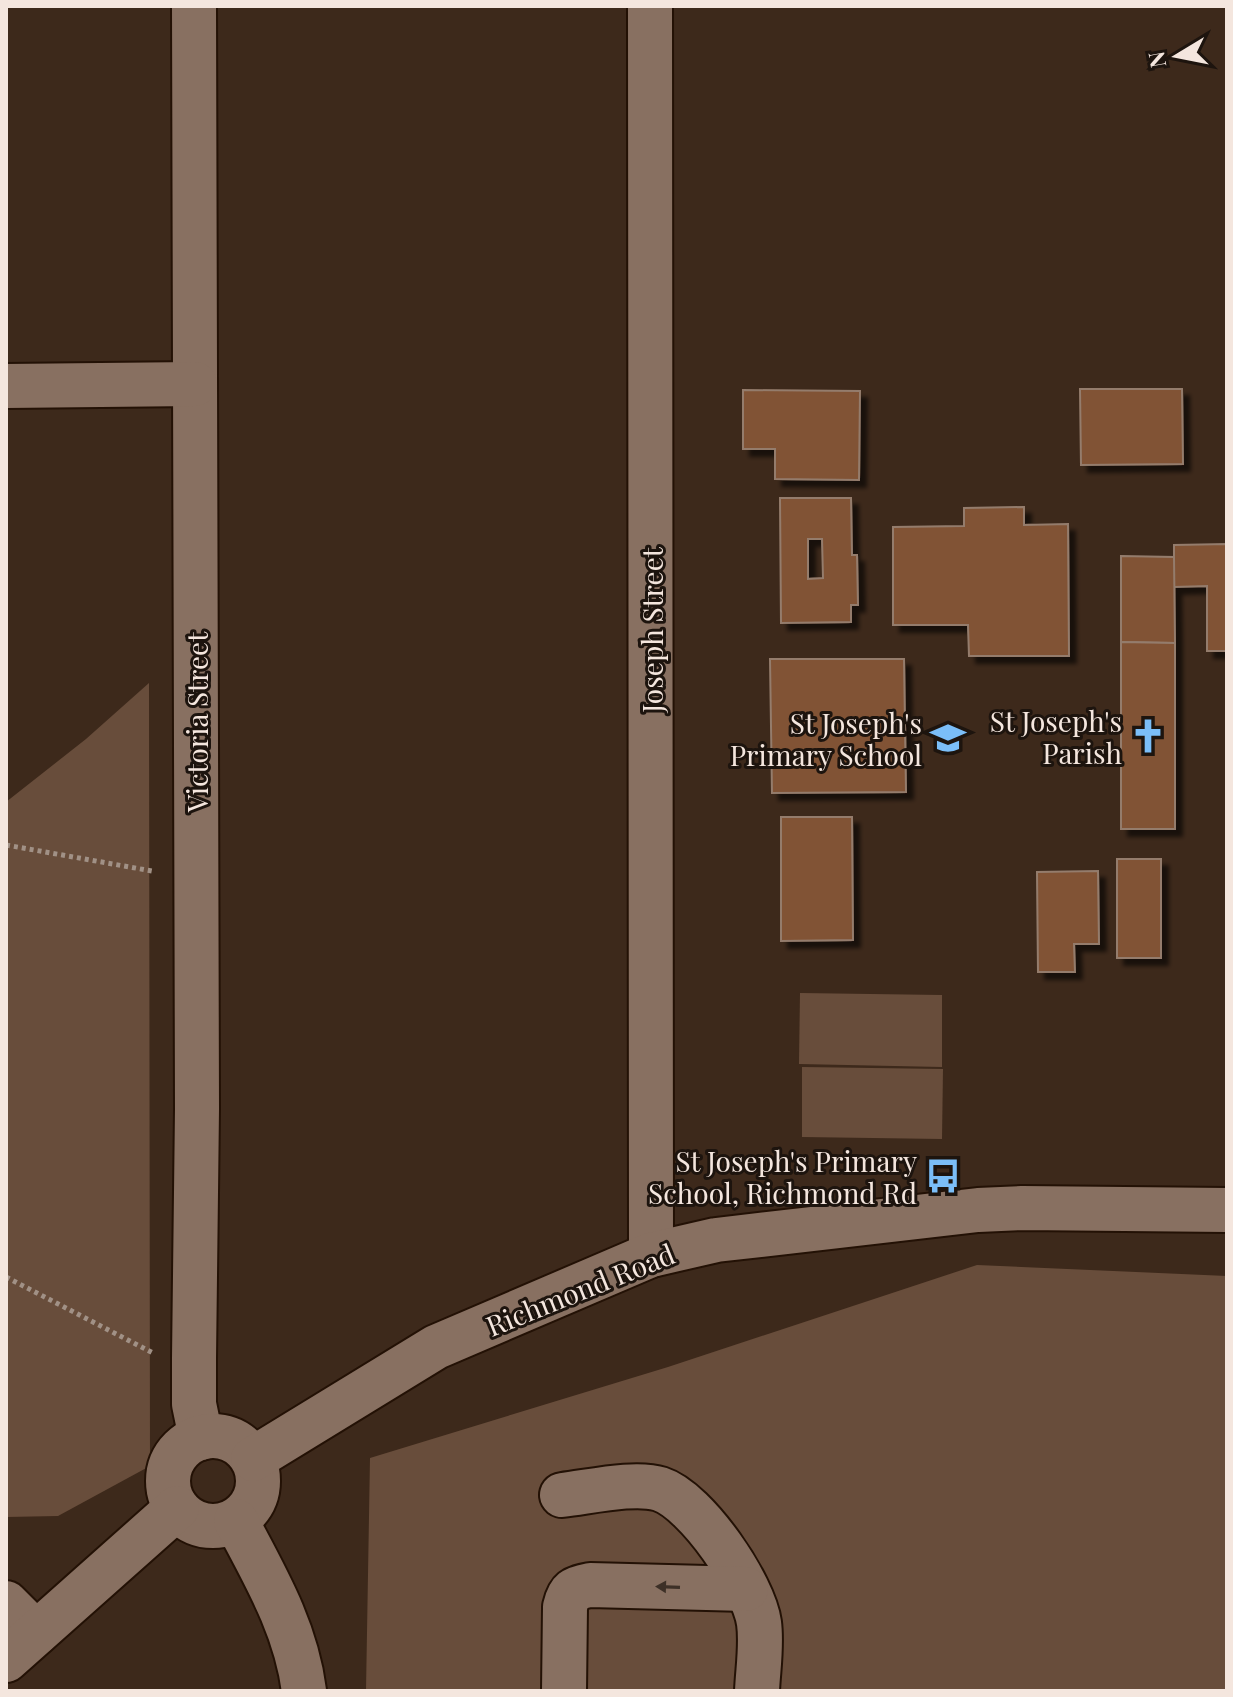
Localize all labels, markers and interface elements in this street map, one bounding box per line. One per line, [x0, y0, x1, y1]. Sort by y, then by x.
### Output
north arrow [1137, 16, 1217, 96]
text: N [1140, 49, 1172, 70]
street label: Joseph Street [633, 546, 670, 714]
street label: Victoria Street [178, 631, 215, 813]
place label: St Joseph's Parish [990, 702, 1123, 771]
place label: St Joseph's Primary School [730, 704, 922, 773]
church icon: St Joseph's Parish [1129, 717, 1167, 755]
school or university icon: St Joseph's Primary School [929, 719, 967, 757]
place label: St Joseph's Primary School, Richmond Rd [648, 1142, 917, 1211]
bus stop icon: St Joseph's Primary School, Richmond Rd [924, 1157, 962, 1195]
street label: Richmond Road [480, 1234, 680, 1344]
one-way arrow [655, 1580, 680, 1593]

